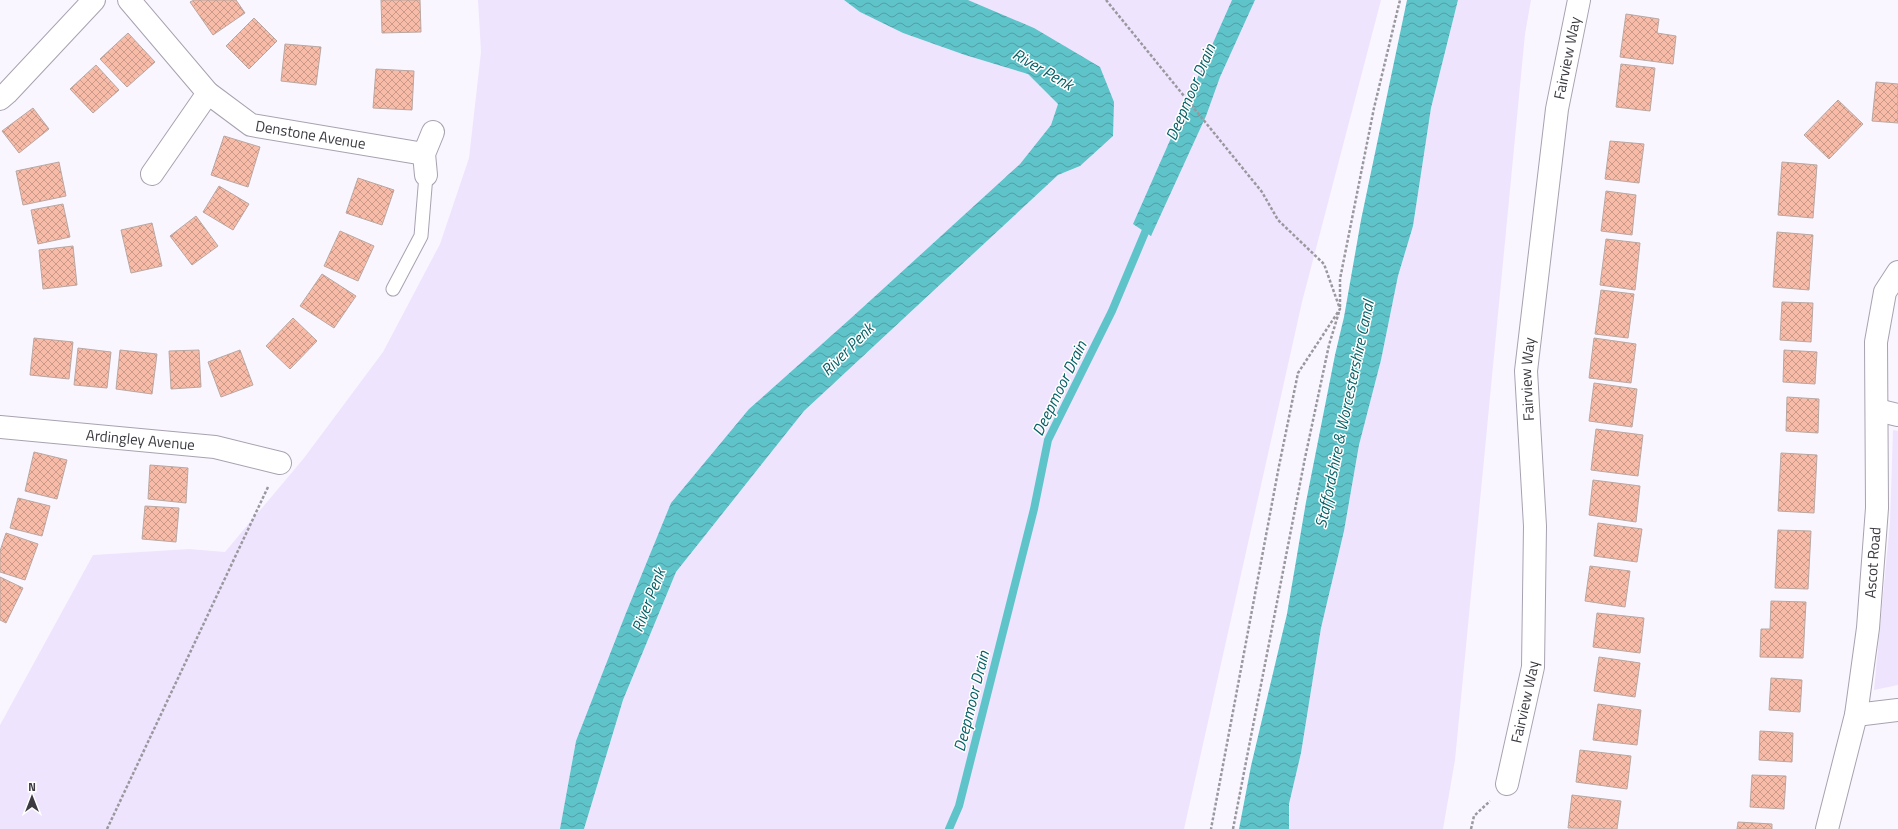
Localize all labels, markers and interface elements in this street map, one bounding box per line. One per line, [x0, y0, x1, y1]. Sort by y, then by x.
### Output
street label: Fairview Way [1547, 14, 1586, 101]
water label: Deepmoor Drain [1159, 39, 1222, 144]
water label: River Penk [1008, 42, 1079, 97]
street label: Denstone Avenue [254, 114, 367, 155]
water label: Staffordshire & Worcestershire Canal [1308, 296, 1380, 530]
water label: River Penk [815, 316, 880, 381]
water label: Deepmoor Drain [1026, 335, 1093, 440]
street label: Fairview Way [1514, 336, 1541, 422]
street label: Ardingley Avenue [85, 423, 196, 456]
street label: Ascot Road [1858, 526, 1887, 599]
water label: River Penk [625, 563, 672, 635]
water label: Deepmoor Drain [947, 647, 995, 754]
street label: Fairview Way [1504, 661, 1544, 745]
north arrow [12, 777, 52, 817]
text: N [28, 779, 36, 795]

